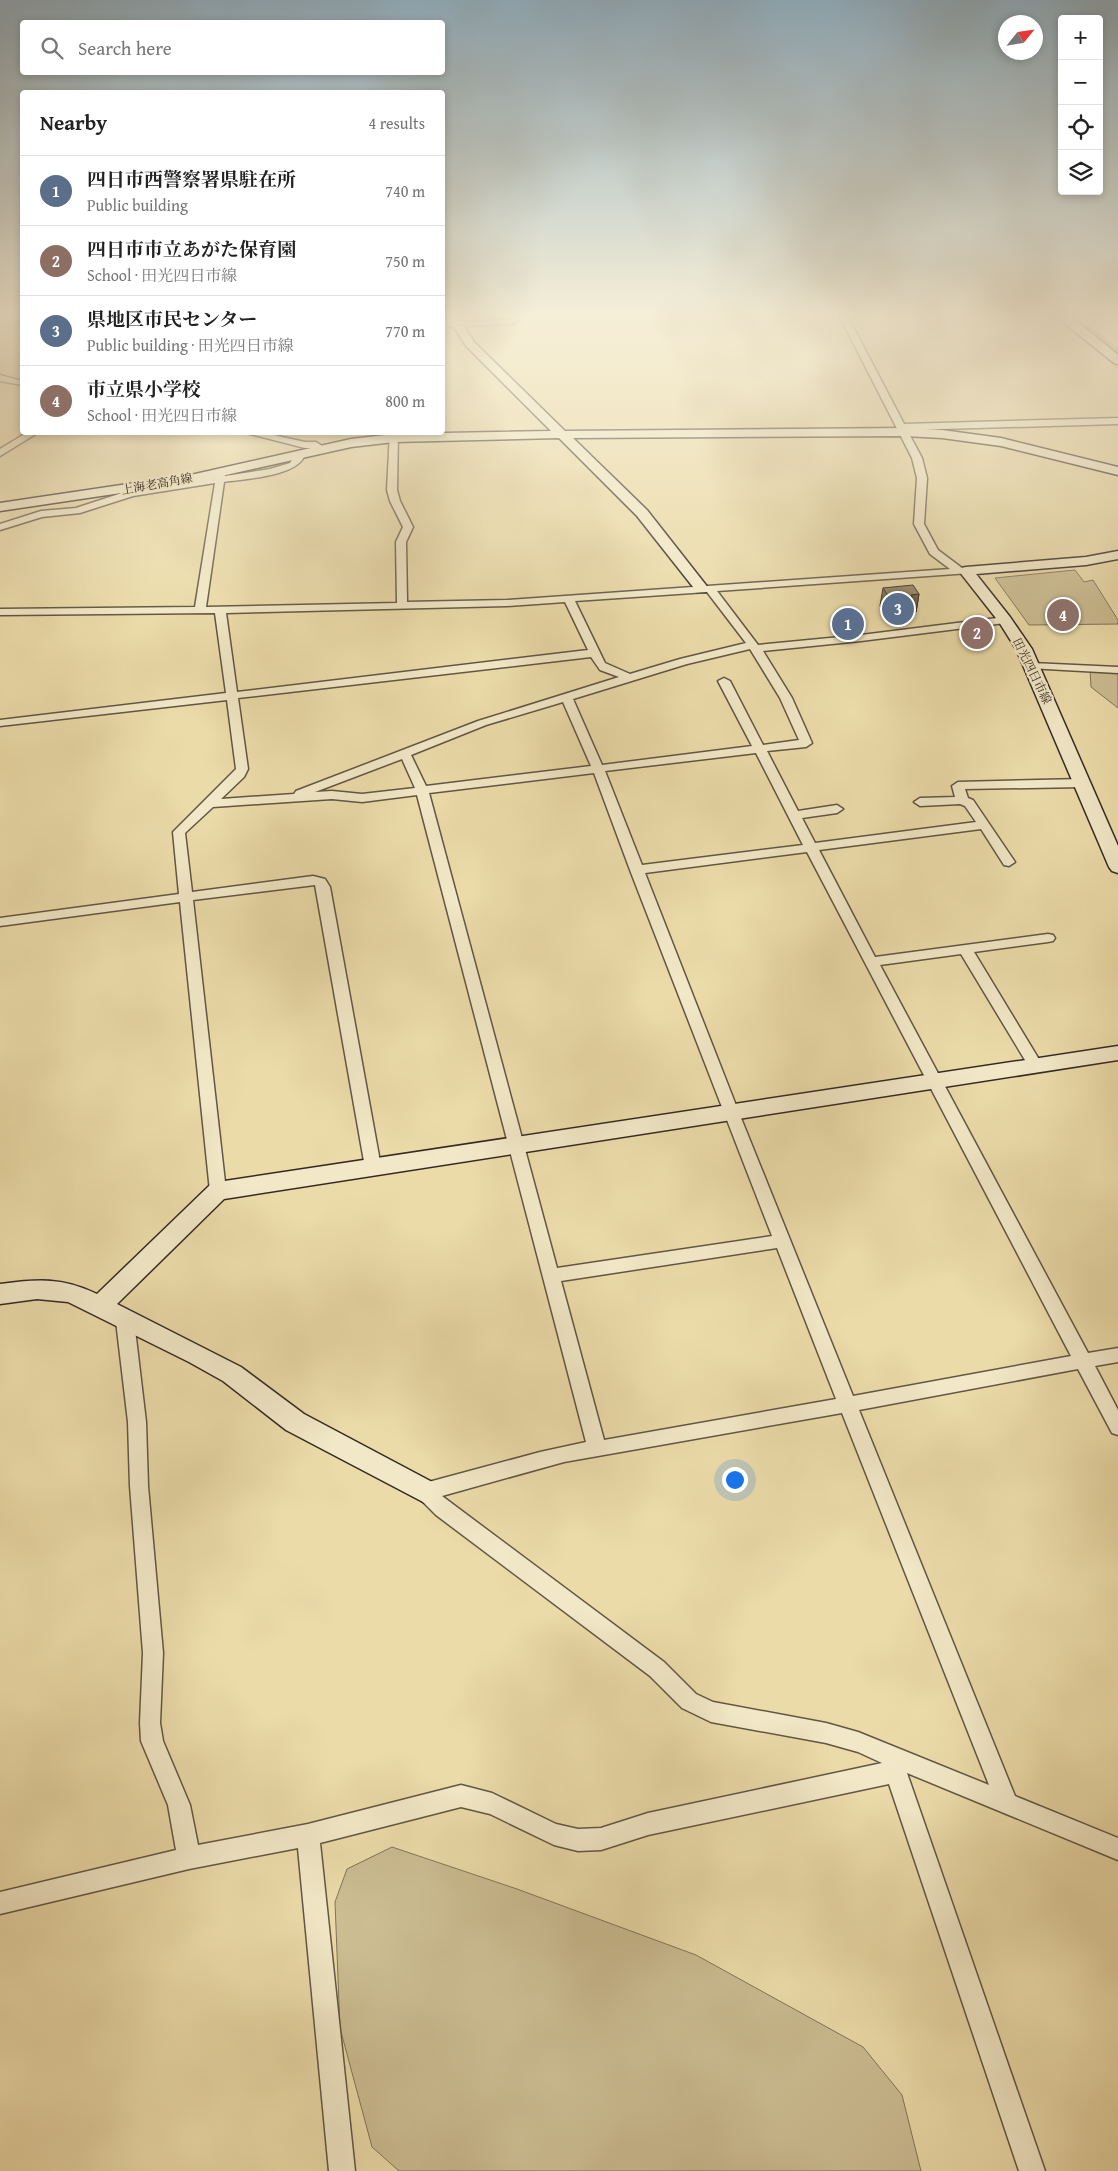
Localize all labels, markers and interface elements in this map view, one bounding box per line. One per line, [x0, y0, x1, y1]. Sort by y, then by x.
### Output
north arrow [998, 15, 1043, 60]
map controls [1058, 15, 1103, 195]
button: + [1058, 15, 1103, 60]
search box [20, 20, 445, 75]
icon: search [38, 34, 66, 62]
text: Search here [78, 34, 172, 62]
button: − [1058, 60, 1103, 105]
button: locate [1058, 105, 1103, 150]
text: Nearby [40, 107, 107, 138]
text: 4 results [368, 111, 425, 135]
button: layers [1058, 150, 1103, 195]
text: 四日市西警察署県駐在所 [87, 165, 296, 193]
text: 1 [52, 179, 60, 203]
text: 740 m [385, 179, 425, 203]
text: Public building [87, 193, 188, 217]
text: 四日市市立あがた保育園 [87, 235, 296, 263]
text: 2 [52, 249, 60, 273]
text: 750 m [385, 249, 425, 273]
text: School · 田光四日市線 [87, 263, 237, 287]
text: 県地区市民センター [87, 305, 257, 333]
text: 3 [52, 319, 60, 343]
text: 770 m [385, 319, 425, 343]
text: Public building · 田光四日市線 [87, 333, 294, 357]
text: 市立県小学校 [87, 375, 201, 403]
text: 4 [52, 389, 60, 413]
text: 800 m [385, 389, 425, 413]
text: School · 田光四日市線 [87, 403, 237, 427]
street label: 上海老高角線 [120, 469, 194, 498]
pin: 3 [882, 590, 914, 628]
pin: 4 [1047, 596, 1079, 634]
pin: 1 [832, 605, 864, 643]
pin: 2 [961, 614, 993, 652]
street label: 田光四日市線 [1009, 635, 1056, 707]
your location [722, 1467, 748, 1493]

